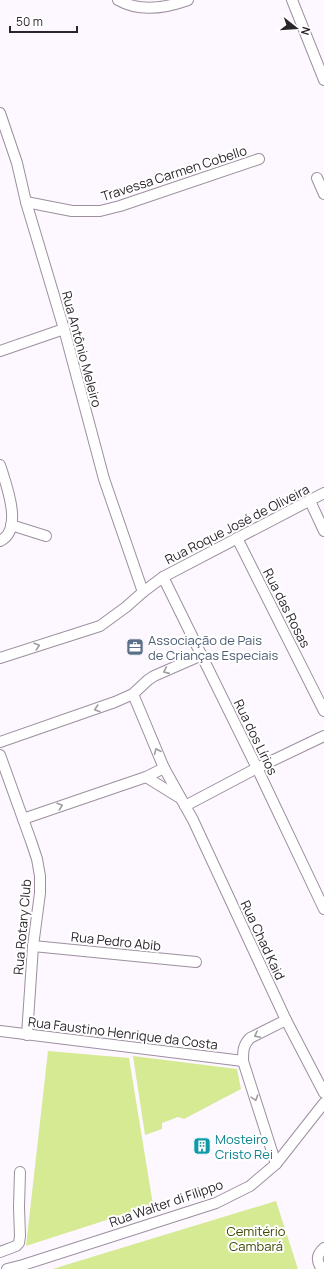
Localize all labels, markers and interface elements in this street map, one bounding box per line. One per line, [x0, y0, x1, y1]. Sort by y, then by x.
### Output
scale bar [10, 8, 77, 34]
north arrow [276, 8, 316, 48]
text: 50 m [16, 13, 43, 30]
text: N [298, 25, 314, 37]
street label: Travessa Carmen Cobello [99, 141, 249, 205]
street label: Rua Antônio Meleiro [58, 289, 106, 409]
street label: Rua Roque José de Oliveira [162, 480, 312, 568]
street label: Rua das Rosas [259, 565, 315, 651]
place label: Associação de Pais de Crianças Especiais [148, 631, 278, 664]
office icon: Associação de Pais de Crianças Especiais [125, 637, 145, 657]
one-way arrow [33, 642, 40, 651]
one-way arrow [163, 666, 171, 674]
street label: Rua dos Lírios [230, 696, 282, 778]
one-way arrow [93, 704, 100, 712]
one-way arrow [153, 747, 161, 754]
one-way arrow [56, 803, 63, 811]
street label: Rua Rotary Club [9, 878, 35, 976]
street label: Rua Chad Kaid [237, 897, 289, 983]
street label: Rua Pedro Abib [70, 927, 162, 955]
street label: Rua Faustino Henrique da Costa [27, 1012, 219, 1054]
one-way arrow [253, 1030, 261, 1037]
one-way arrow [250, 1094, 258, 1101]
place label: Mosteiro Cristo Rei [215, 1130, 273, 1163]
building icon: Mosteiro Cristo Rei [192, 1136, 212, 1156]
street label: Rua Walter di Filippo [107, 1175, 226, 1231]
park label: Cemitério Cambará [227, 1222, 286, 1255]

